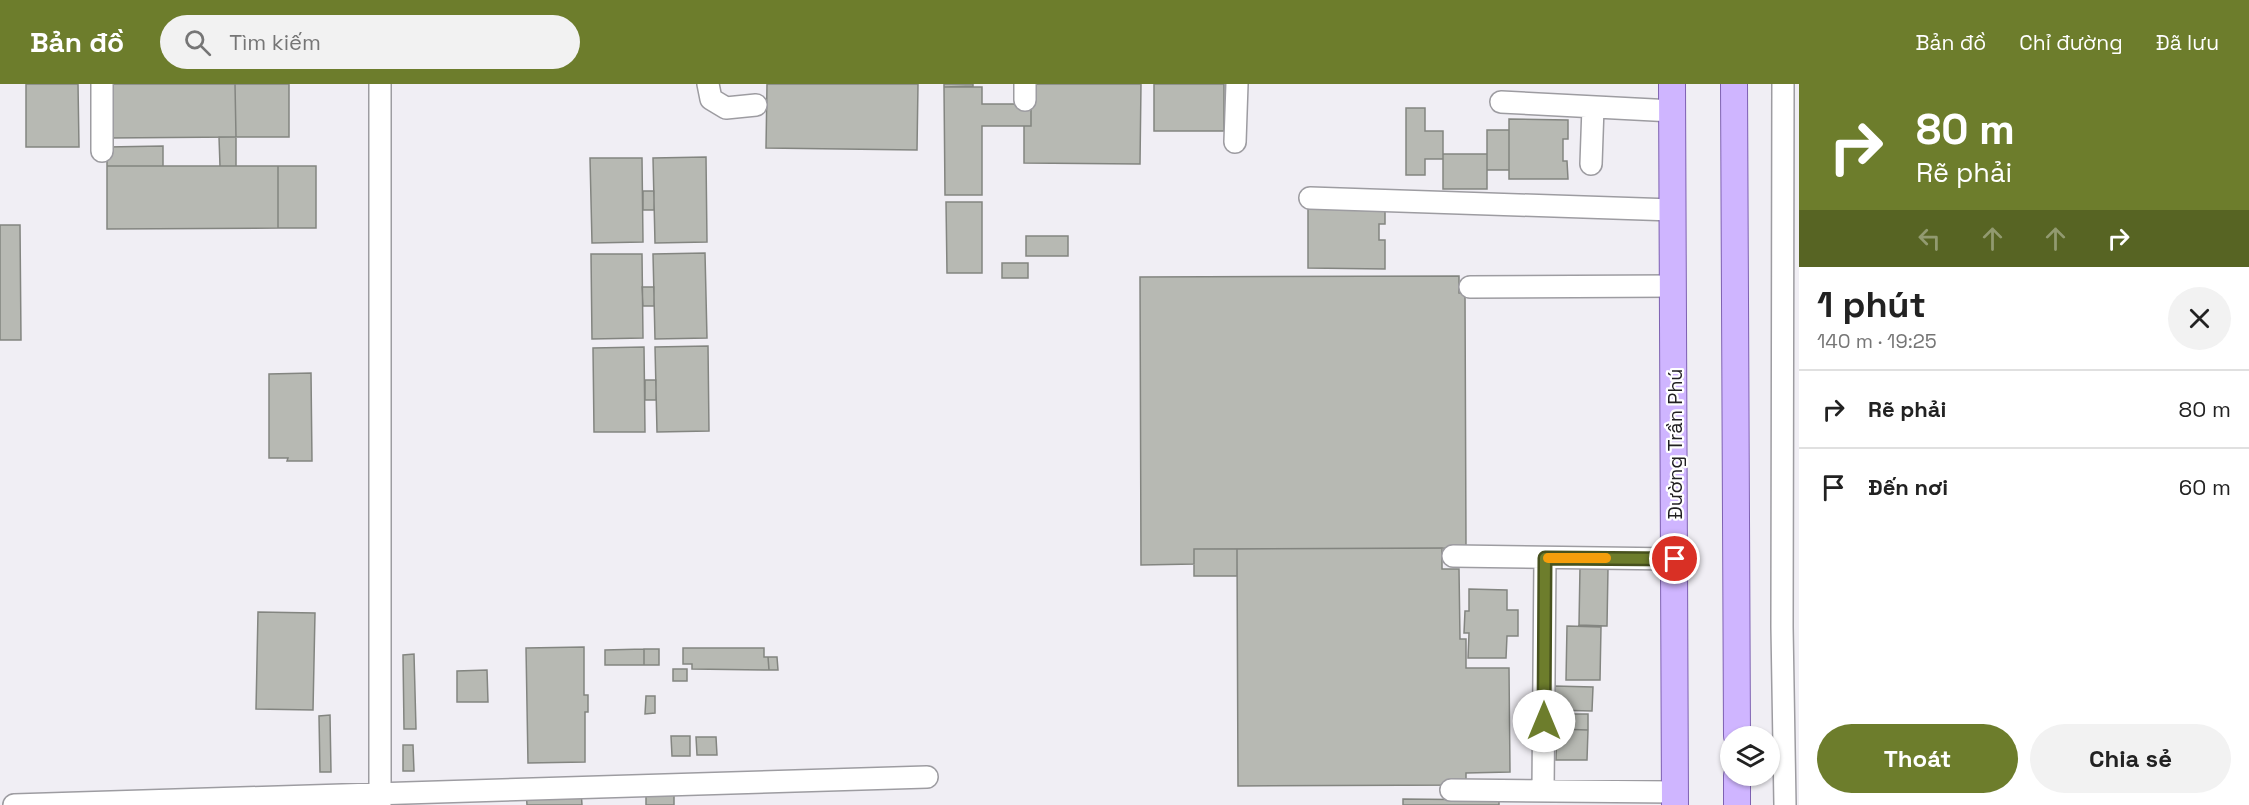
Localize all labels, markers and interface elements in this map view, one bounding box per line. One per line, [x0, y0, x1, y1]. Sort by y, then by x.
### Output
search box [160, 15, 580, 69]
text: Bản đồ [30, 24, 124, 60]
icon: search [181, 26, 214, 59]
text: Tìm kiếm [229, 28, 321, 56]
text: Bản đồ [1916, 29, 1986, 56]
text: Chỉ đường [2019, 29, 2123, 56]
text: Đã lưu [2156, 29, 2219, 56]
text: 80 m [1916, 103, 2015, 156]
icon: right [1817, 108, 1895, 186]
text: Rẽ phải [1916, 155, 2012, 190]
icon: left [1913, 222, 1946, 255]
icon: ahead [1976, 222, 2009, 255]
icon: ahead [2039, 222, 2072, 255]
icon: right [2102, 222, 2135, 255]
text: 1 phút [1817, 282, 1926, 328]
button: close [2168, 287, 2231, 350]
text: 140 m · 19:25 [1817, 328, 1937, 354]
street label: Đường Trần Phú [1662, 369, 1688, 520]
icon: right [1817, 393, 1850, 426]
text: Rẽ phải [1868, 395, 1946, 423]
text: 80 m [2179, 395, 2231, 423]
icon: arrive [1817, 471, 1850, 504]
text: Đến nơi [1868, 473, 1948, 501]
text: 60 m [2179, 473, 2231, 501]
pin [1649, 533, 1700, 584]
icon: arrive [1658, 542, 1691, 575]
position arrow [1512, 689, 1576, 753]
button: Thoát [1817, 724, 2018, 793]
button: Chia sẻ [2030, 724, 2231, 793]
map controls [1720, 726, 1780, 786]
button: layers [1720, 726, 1780, 786]

